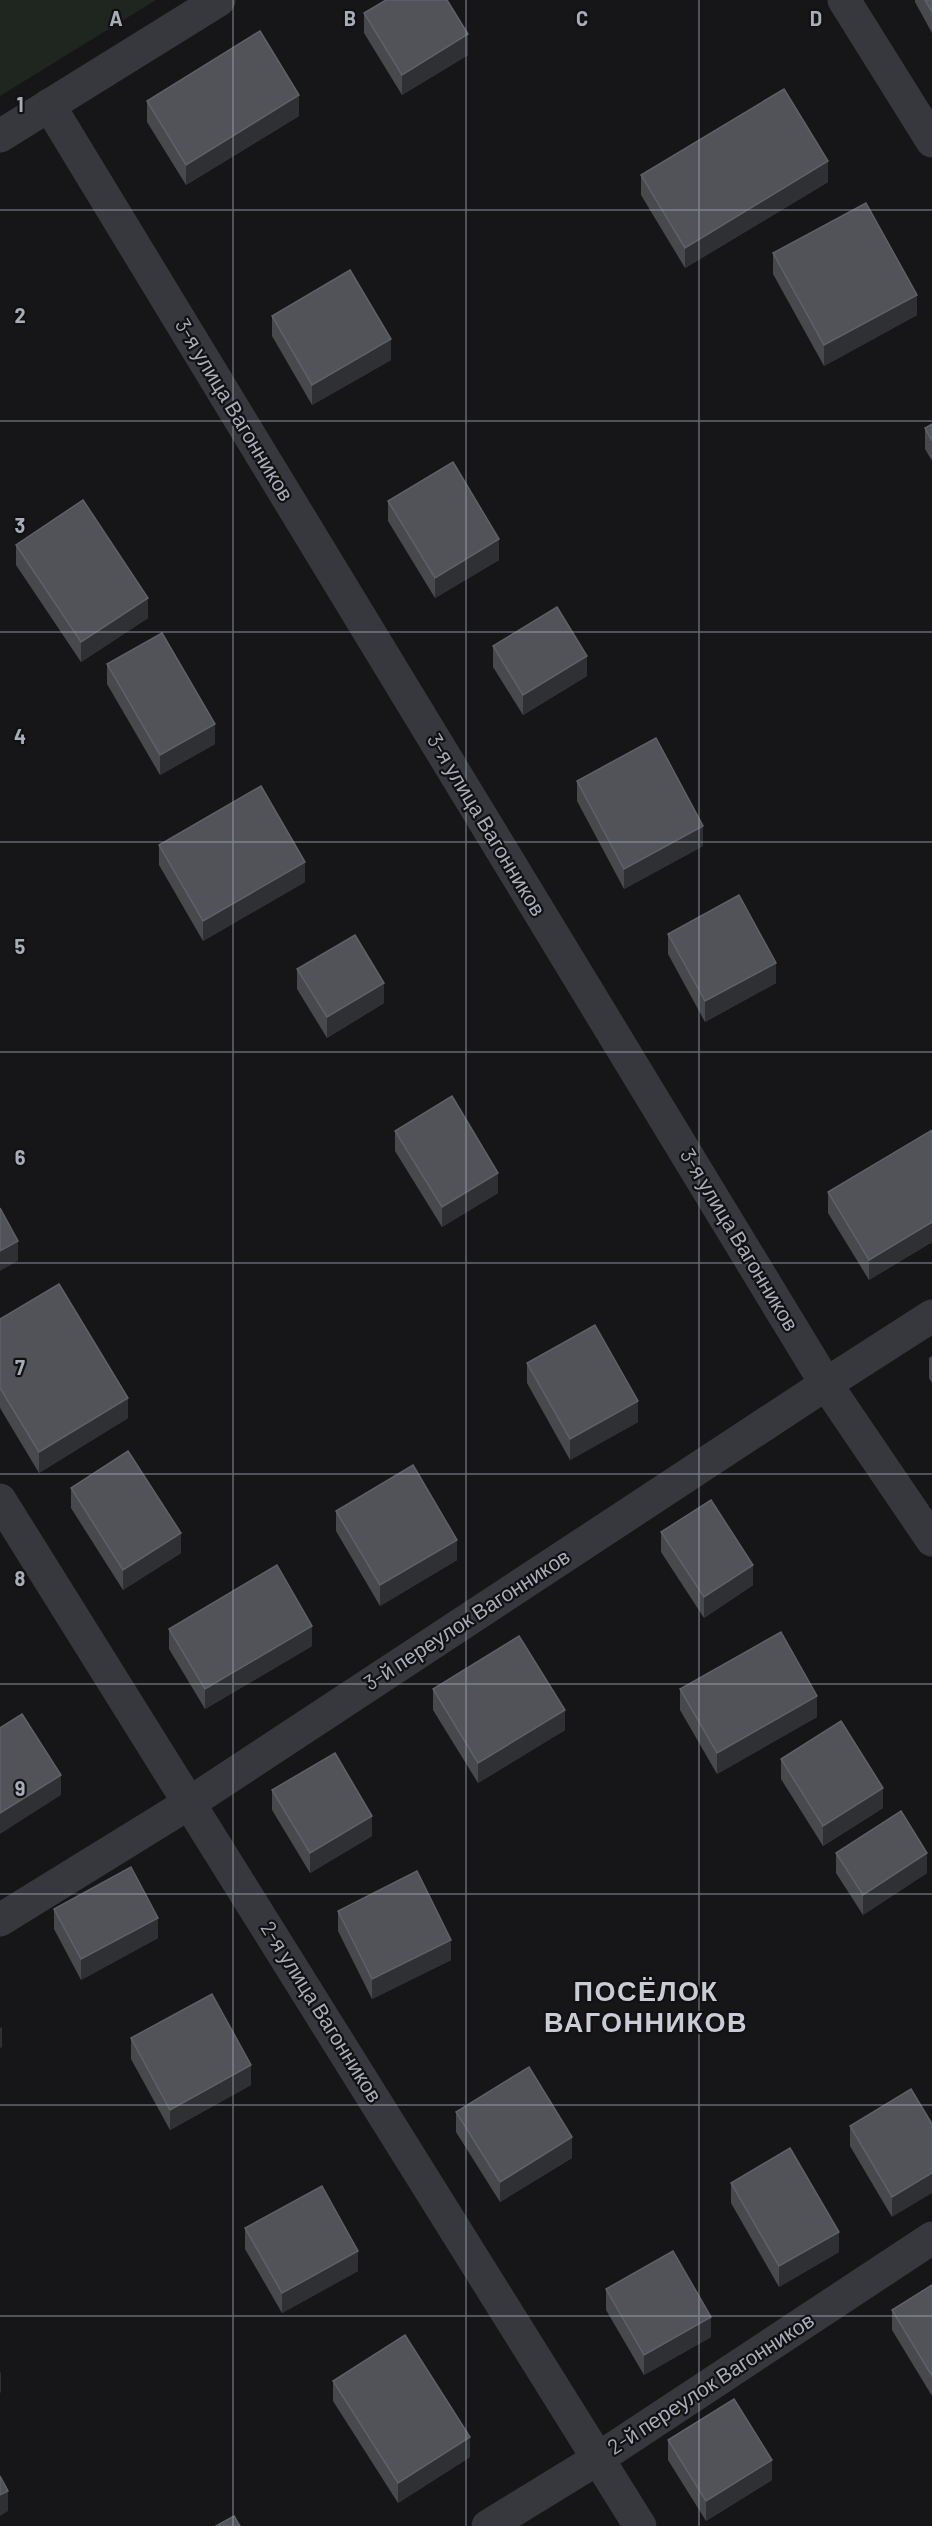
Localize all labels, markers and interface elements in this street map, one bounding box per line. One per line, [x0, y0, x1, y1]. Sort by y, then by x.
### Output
text: A [109, 6, 123, 30]
text: B [344, 6, 356, 30]
text: C [576, 6, 588, 30]
text: D [810, 6, 822, 30]
text: 1 [16, 92, 24, 116]
text: 2 [14, 303, 26, 327]
street label: 3-я улица Вагонников [171, 313, 300, 505]
text: 3 [15, 513, 25, 537]
text: 4 [14, 724, 26, 748]
street label: 3-я улица Вагонников [423, 728, 552, 920]
text: 5 [15, 934, 26, 958]
street label: 3-я улица Вагонников [676, 1143, 805, 1335]
text: 6 [15, 1145, 26, 1169]
text: 7 [15, 1355, 25, 1379]
street label: 3-й переулок Вагонников [359, 1543, 574, 1695]
text: 8 [15, 1566, 26, 1590]
text: 9 [15, 1776, 25, 1800]
street label: 2-я улица Вагонников [256, 1916, 388, 2106]
district label: ПОСЁЛОК ВАГОННИКОВ [544, 1974, 748, 2037]
street label: 2-й переулок Вагонников [602, 2307, 818, 2459]

